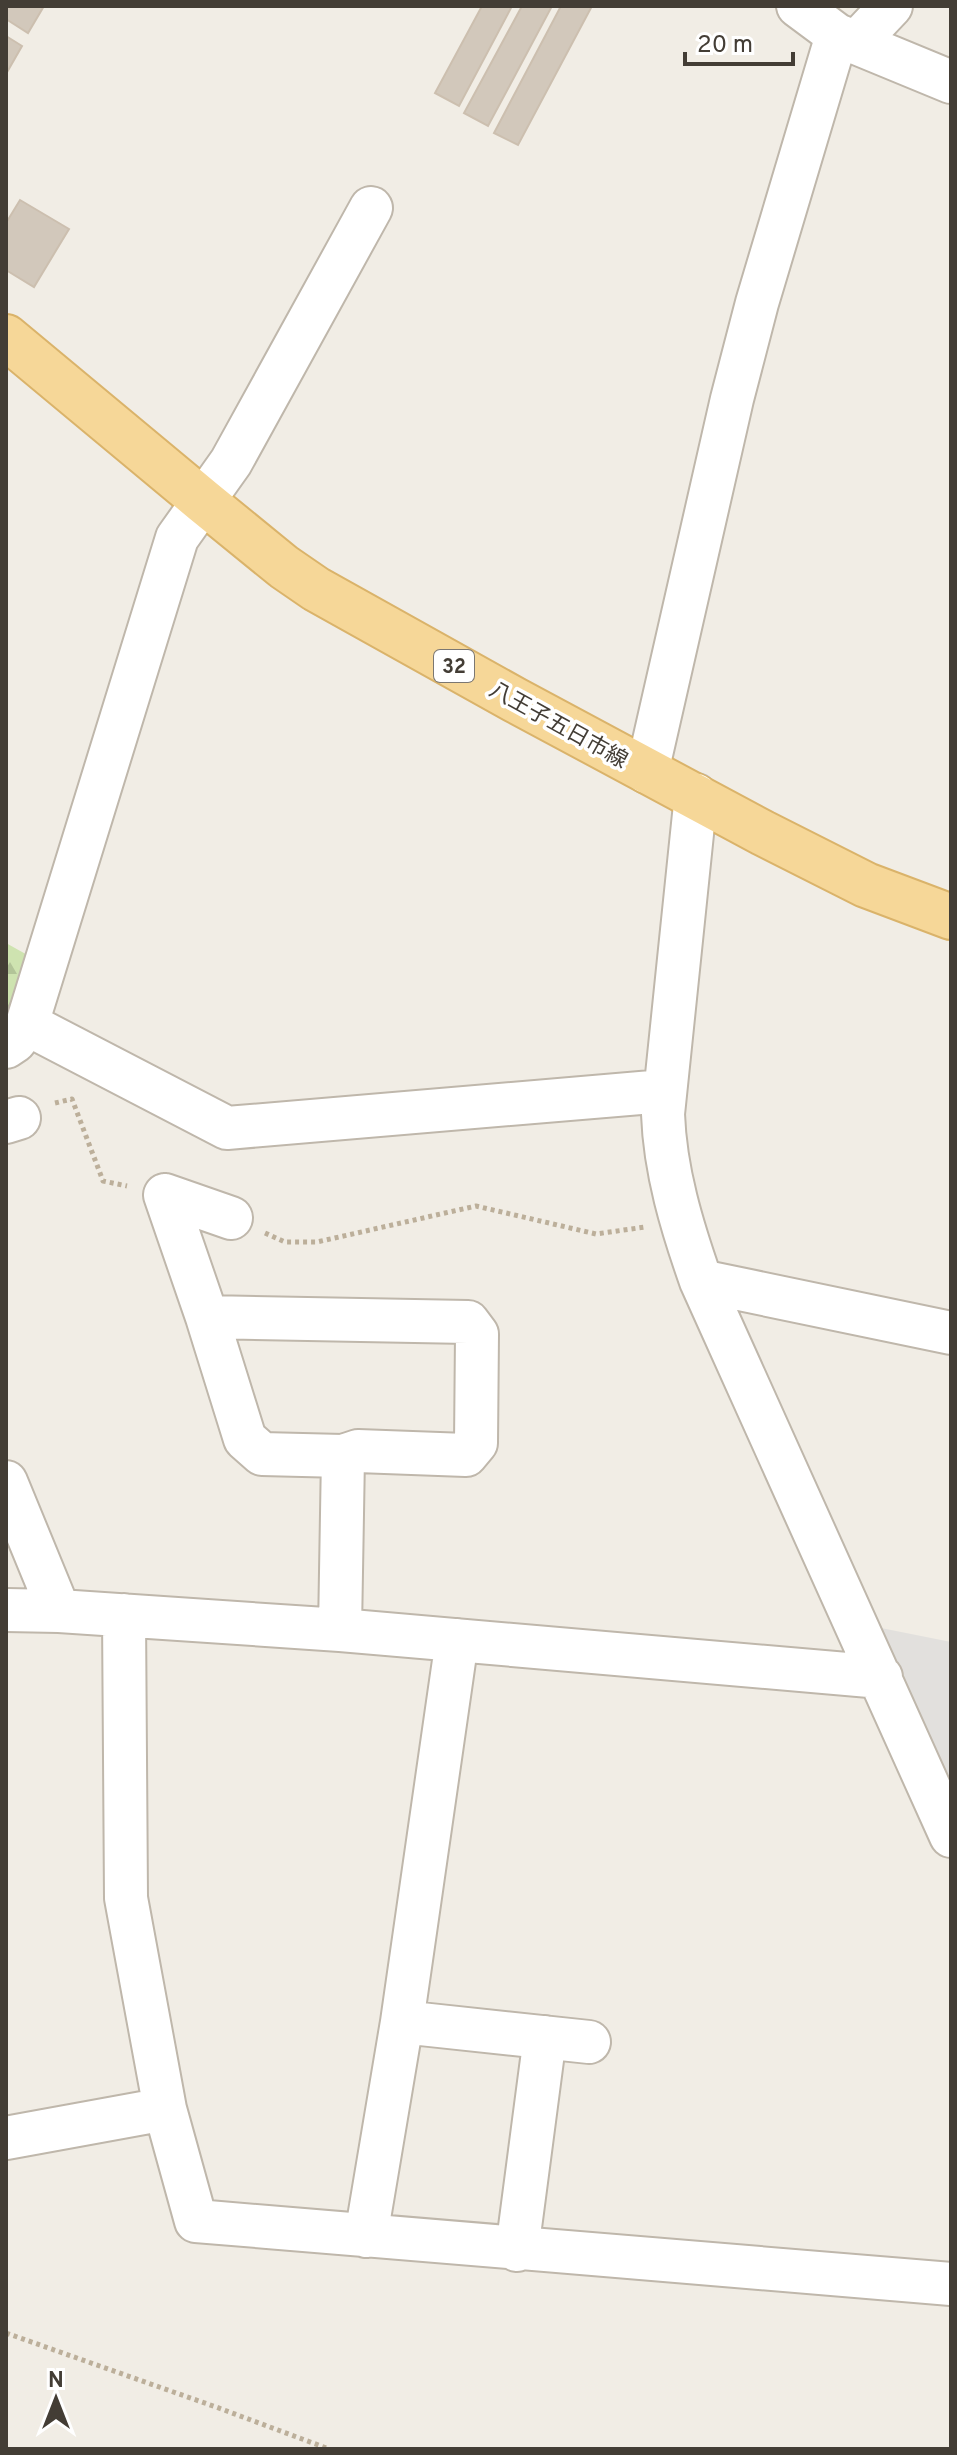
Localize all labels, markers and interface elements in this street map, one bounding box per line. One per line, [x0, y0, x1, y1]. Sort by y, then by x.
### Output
scale bar [685, 16, 793, 66]
text: 20 m [697, 31, 753, 61]
road number: 32 [434, 650, 474, 682]
street label: 八王子五日市線 [484, 677, 632, 775]
north arrow [16, 2359, 96, 2439]
text: N [48, 2368, 64, 2395]

